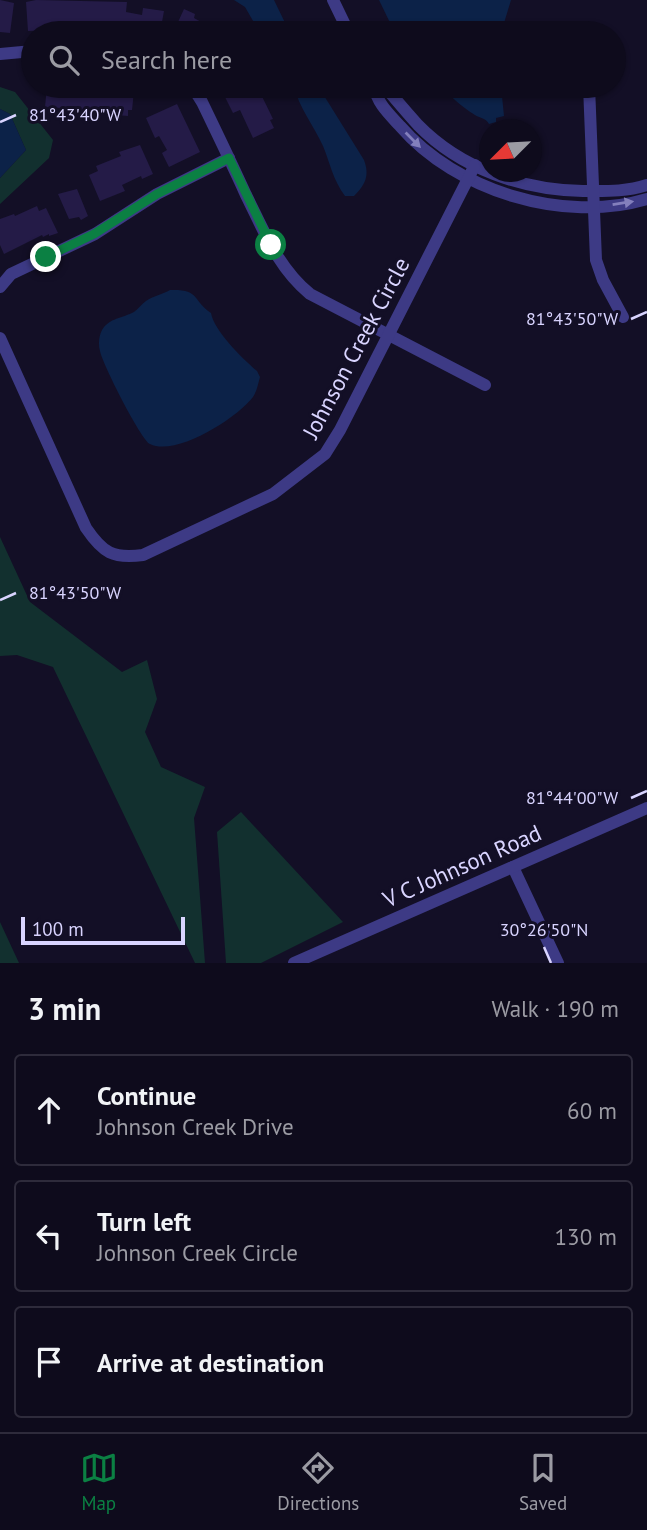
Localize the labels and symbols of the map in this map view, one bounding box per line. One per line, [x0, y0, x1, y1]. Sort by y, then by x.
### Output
text: 81°43'40"W [29, 103, 121, 126]
north arrow [479, 119, 542, 182]
one-way arrow [404, 131, 421, 147]
one-way arrow [612, 197, 634, 208]
route start [255, 229, 286, 260]
route end [30, 241, 61, 272]
street label: Johnson Creek Circle [295, 252, 416, 444]
text: 81°43'50"W [526, 307, 618, 330]
text: 81°43'50"W [29, 581, 121, 604]
text: 81°44'00"W [526, 786, 618, 809]
street label: V C Johnson Road [377, 818, 546, 914]
scale bar [21, 914, 186, 946]
text: 30°26'50"N [500, 918, 588, 941]

